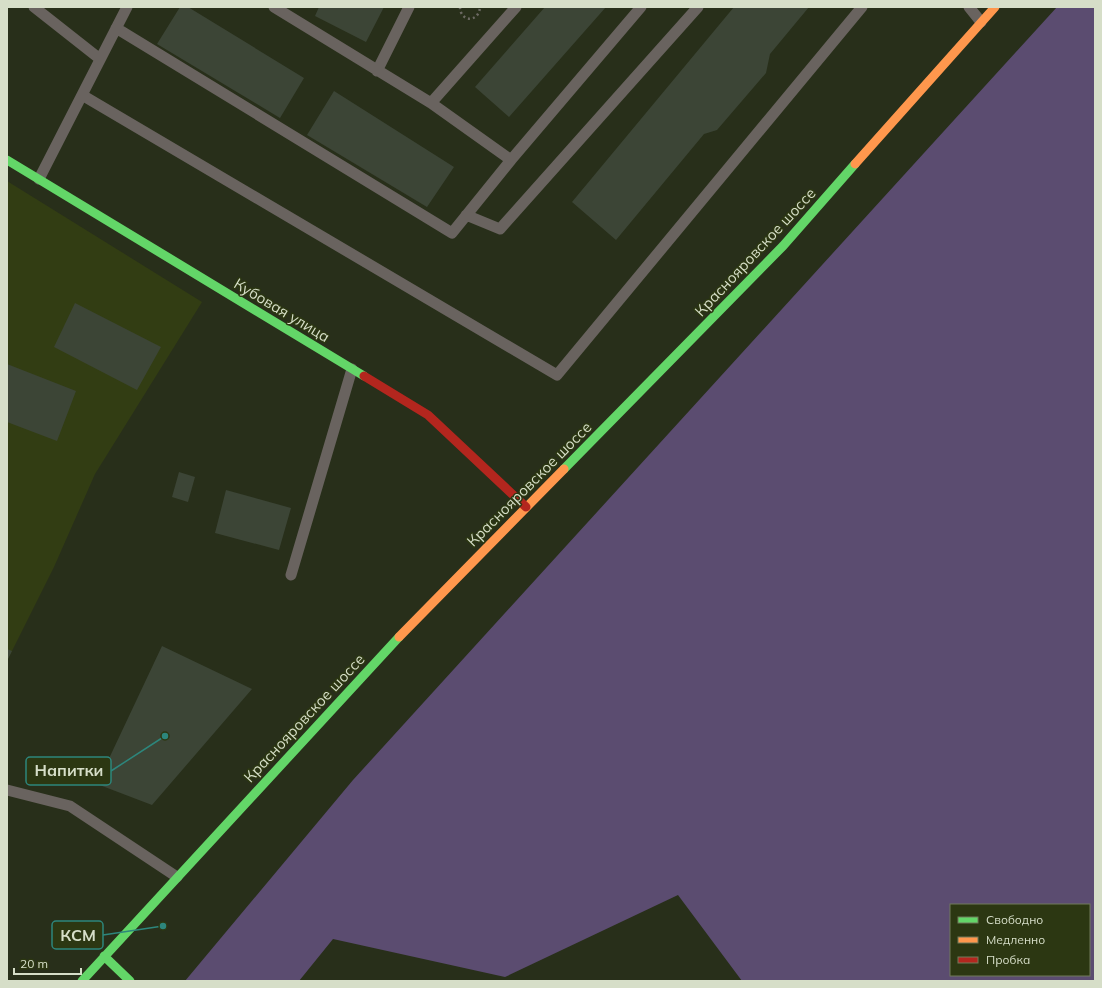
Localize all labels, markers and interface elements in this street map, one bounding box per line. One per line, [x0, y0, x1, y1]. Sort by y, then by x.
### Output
street label: Краснояровское шоссе [690, 184, 820, 320]
street label: Кубовая улица [231, 274, 333, 346]
street label: Краснояровское шоссе [463, 418, 595, 550]
street label: Краснояровское шоссе [239, 650, 369, 786]
callout: Напитки [26, 757, 111, 785]
text: Напитки [35, 760, 103, 780]
legend [950, 904, 1090, 976]
text: Свободно [986, 912, 1043, 927]
callout: КСМ [52, 921, 103, 949]
text: КСМ [60, 925, 96, 945]
text: Медленно [986, 932, 1045, 947]
scale bar [14, 950, 81, 976]
text: Пробка [986, 952, 1030, 967]
text: 20 m [20, 956, 48, 971]

